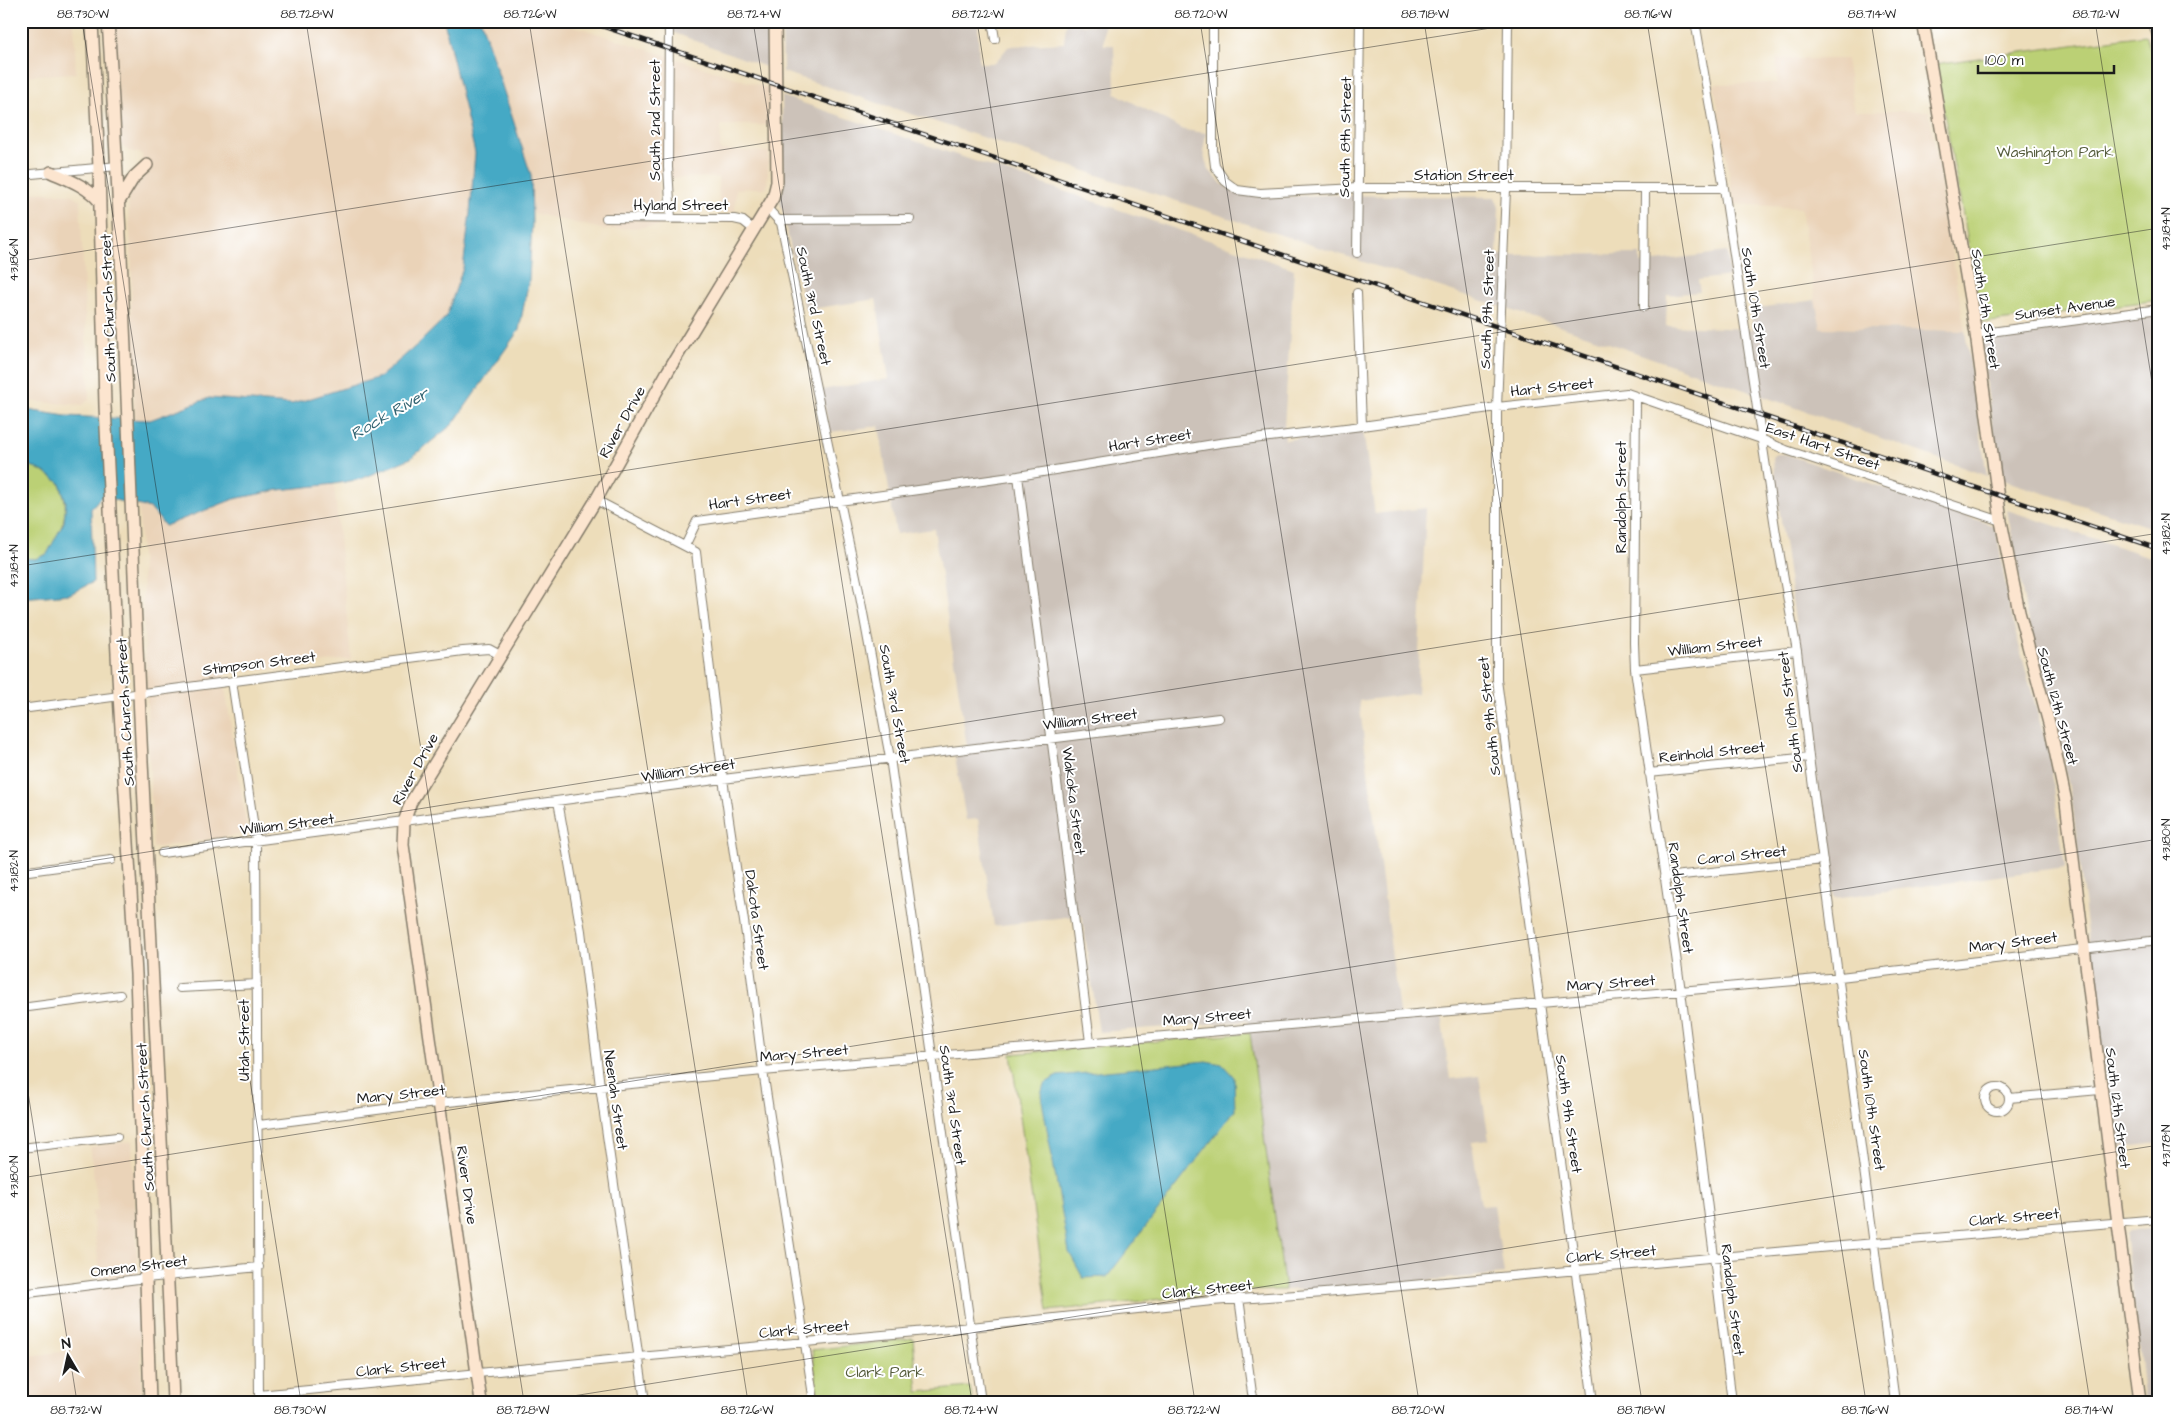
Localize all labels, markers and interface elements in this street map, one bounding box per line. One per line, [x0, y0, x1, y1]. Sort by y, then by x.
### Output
text: 88.730°W [57, 6, 110, 23]
text: 88.728°W [280, 6, 334, 23]
text: 88.726°W [504, 6, 557, 23]
text: 88.724°W [727, 6, 782, 23]
text: 88.722°W [952, 6, 1005, 23]
text: 88.720°W [1175, 6, 1228, 23]
text: 88.718°W [1401, 6, 1450, 23]
text: 88.716°W [1624, 6, 1673, 23]
text: 88.714°W [1848, 6, 1897, 23]
text: 88.712°W [2073, 6, 2120, 23]
scale bar [1978, 42, 2114, 74]
text: 100 m [1985, 50, 2024, 71]
street label: South 2nd Street [645, 59, 666, 181]
street label: South 8th Street [1334, 76, 1357, 198]
park label: Washington Park [1997, 142, 2113, 164]
street label: Station Street [1414, 165, 1514, 186]
street label: Hyland Street [634, 195, 728, 217]
text: 43.184°N [2158, 207, 2175, 251]
street label: South Church Street [95, 233, 122, 382]
text: 43.186°N [6, 238, 23, 281]
street label: South 3rd Street [791, 245, 836, 368]
street label: South 10th Street [1736, 246, 1775, 370]
street label: South 12th Street [1966, 247, 2005, 371]
street label: South 9th Street [1475, 249, 1500, 369]
street label: Sunset Avenue [2013, 291, 2117, 326]
street label: Hart Street [1510, 373, 1595, 402]
water label: Rock River [347, 382, 434, 445]
street label: River Drive [594, 382, 651, 462]
street label: East Hart Street [1763, 417, 1883, 476]
street label: Hart Street [1107, 424, 1193, 457]
street label: Randolph Street [1611, 441, 1632, 553]
street label: Hart Street [707, 483, 793, 516]
text: 43.182°N [2158, 512, 2175, 555]
text: 43.184°N [6, 544, 23, 588]
street label: William Street [1667, 631, 1763, 662]
street label: South Church Street [111, 637, 140, 787]
street label: South 3rd Street [874, 643, 915, 766]
street label: South 12th Street [2032, 645, 2083, 768]
street label: Stimpson Street [201, 646, 317, 681]
street label: South 10th Street [1773, 650, 1808, 774]
street label: South 9th Street [1473, 655, 1506, 776]
street label: William Street [1042, 703, 1138, 736]
street label: River Drive [387, 729, 444, 809]
street label: Reinhold Street [1658, 736, 1766, 769]
street label: Wakoka Street [1056, 746, 1091, 856]
street label: William Street [640, 753, 737, 788]
street label: William Street [239, 808, 335, 841]
text: 43.180°N [2158, 818, 2175, 862]
street label: Carol Street [1696, 840, 1788, 871]
street label: Randolph Street [1662, 841, 1699, 955]
text: 43.182°N [6, 849, 23, 892]
street label: Dakota Street [739, 869, 774, 972]
street label: Mary Street [1968, 927, 2059, 959]
street label: Mary Street [1566, 970, 1656, 998]
street label: Utah Street [234, 999, 255, 1081]
street label: Mary Street [1162, 1003, 1252, 1033]
street label: Mary Street [759, 1039, 849, 1069]
street label: South Church Street [131, 1042, 160, 1192]
street label: South 3rd Street [934, 1044, 971, 1166]
street label: South 12th Street [2100, 1046, 2135, 1170]
street label: South 10th Street [1853, 1048, 1890, 1172]
street label: Neenah Street [598, 1049, 633, 1151]
street label: South 9th Street [1550, 1053, 1587, 1175]
street label: Mary Street [356, 1079, 446, 1111]
text: 43.178°N [2158, 1124, 2175, 1167]
street label: River Drive [451, 1144, 482, 1226]
text: 43.180°N [6, 1155, 23, 1199]
street label: Clark Street [1968, 1203, 2060, 1232]
street label: Clark Street [1565, 1240, 1657, 1269]
street label: Randolph Street [1715, 1243, 1750, 1357]
street label: Omena Street [90, 1250, 189, 1283]
street label: Clark Street [1161, 1274, 1253, 1305]
street label: Clark Street [758, 1315, 850, 1344]
north arrow [42, 1330, 92, 1380]
text: N [60, 1334, 72, 1355]
street label: Clark Street [355, 1352, 447, 1383]
park label: Clark Park [846, 1362, 924, 1383]
text: 88.732°W [50, 1402, 102, 1419]
text: 88.730°W [274, 1402, 327, 1419]
text: 88.728°W [496, 1402, 550, 1419]
text: 88.726°W [721, 1402, 774, 1419]
text: 88.724°W [944, 1402, 999, 1419]
text: 88.722°W [1168, 1402, 1221, 1419]
text: 88.720°W [1392, 1402, 1445, 1419]
text: 88.718°W [1617, 1402, 1666, 1419]
text: 88.716°W [1841, 1402, 1890, 1419]
text: 88.714°W [2065, 1402, 2114, 1419]

